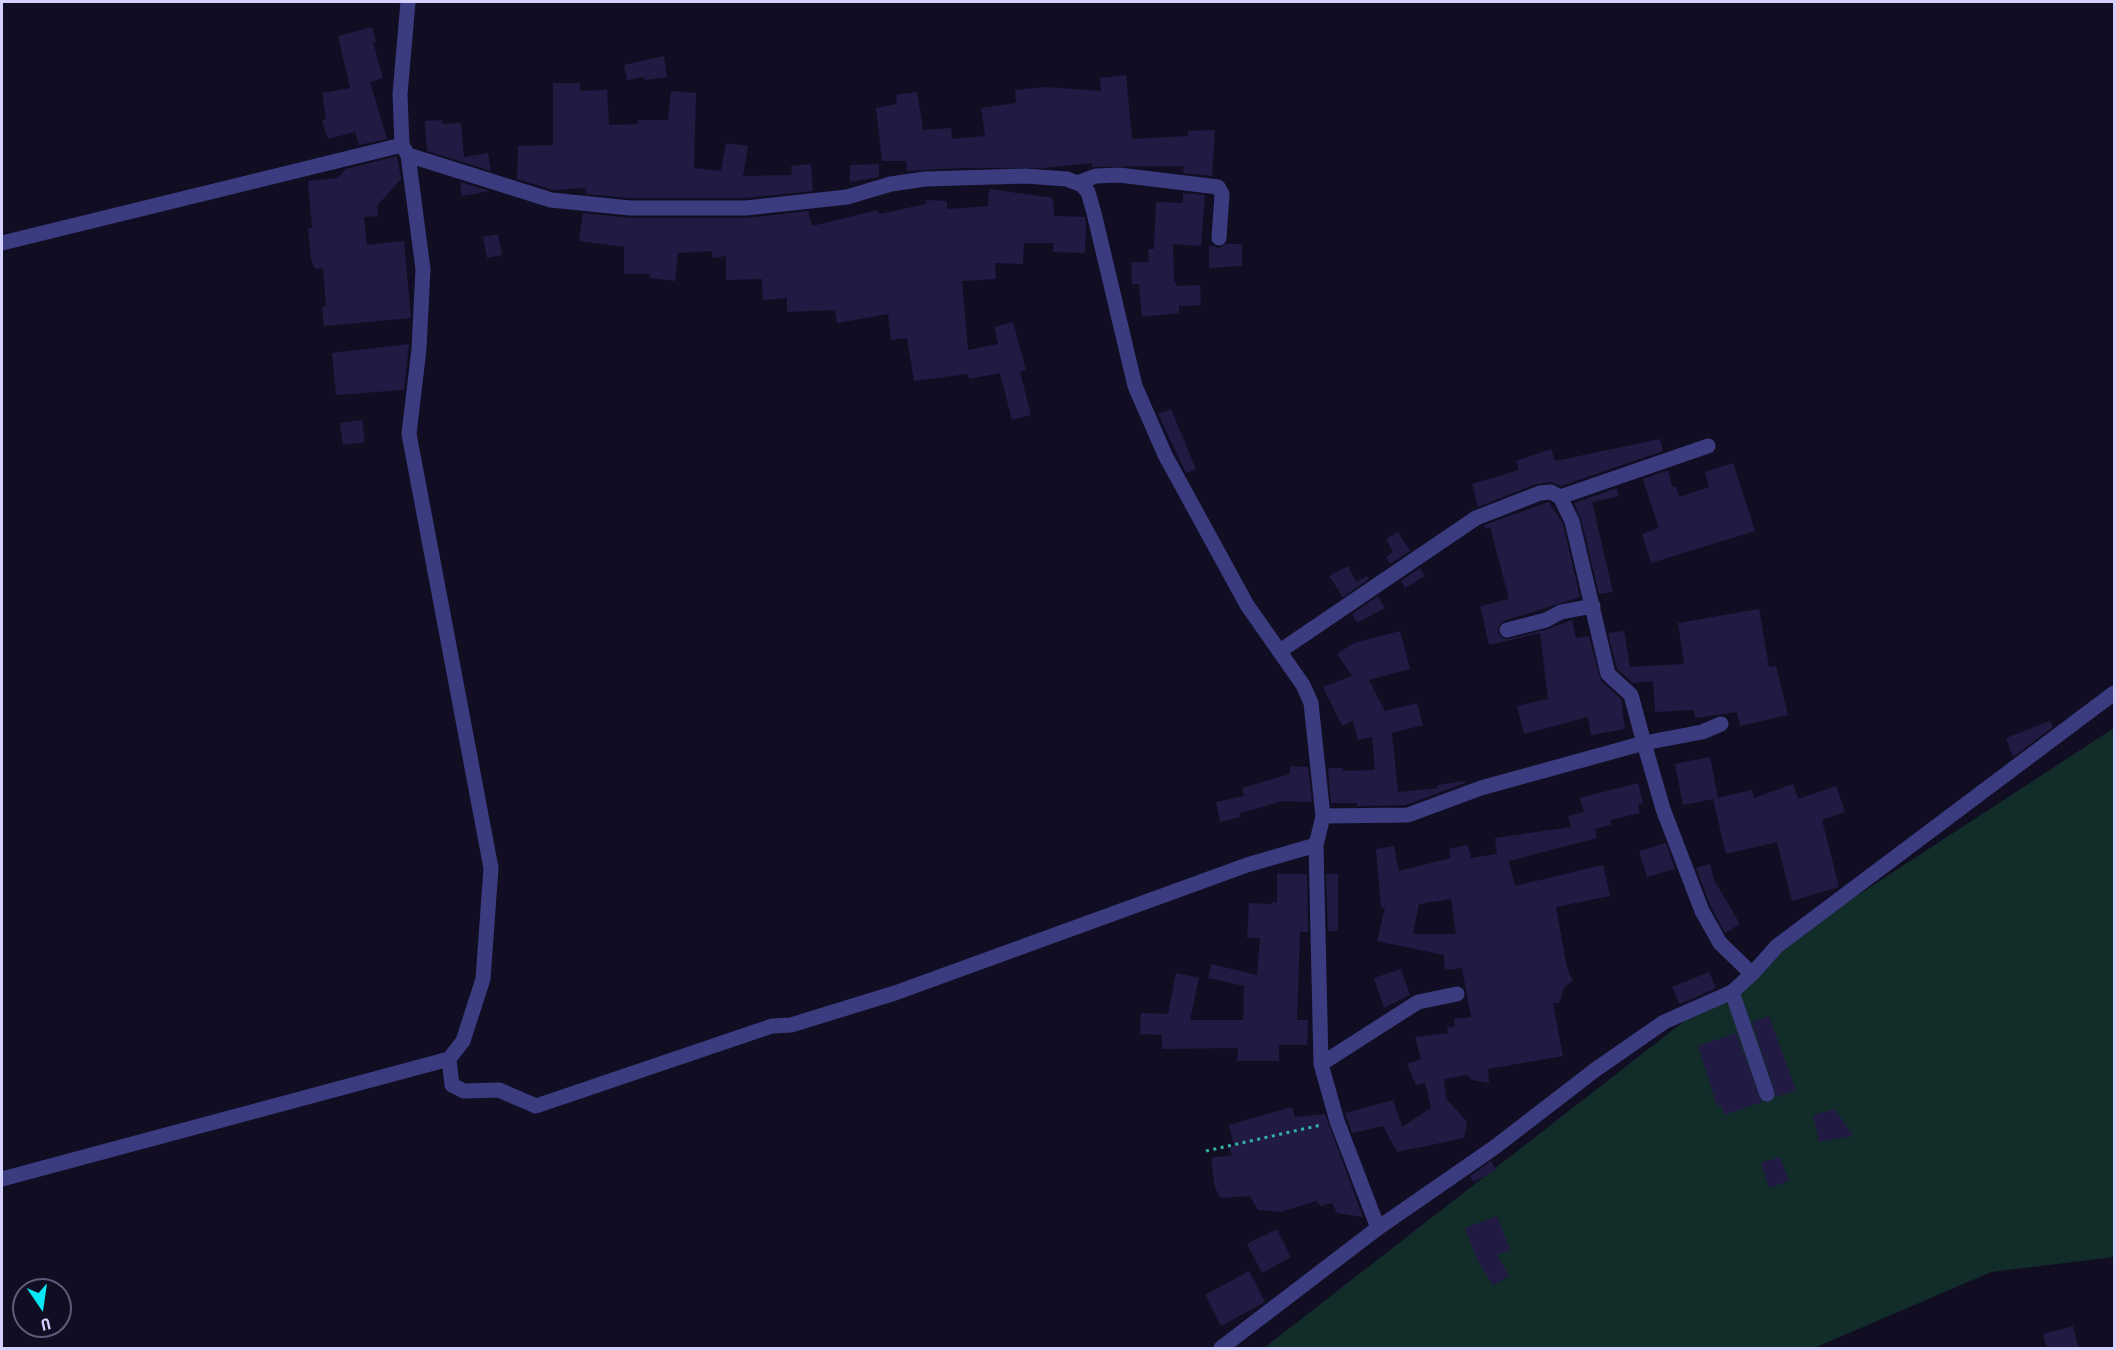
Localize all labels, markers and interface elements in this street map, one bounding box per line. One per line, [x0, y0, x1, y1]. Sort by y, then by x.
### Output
north arrow [12, 1278, 72, 1338]
text: U [39, 1314, 52, 1334]

